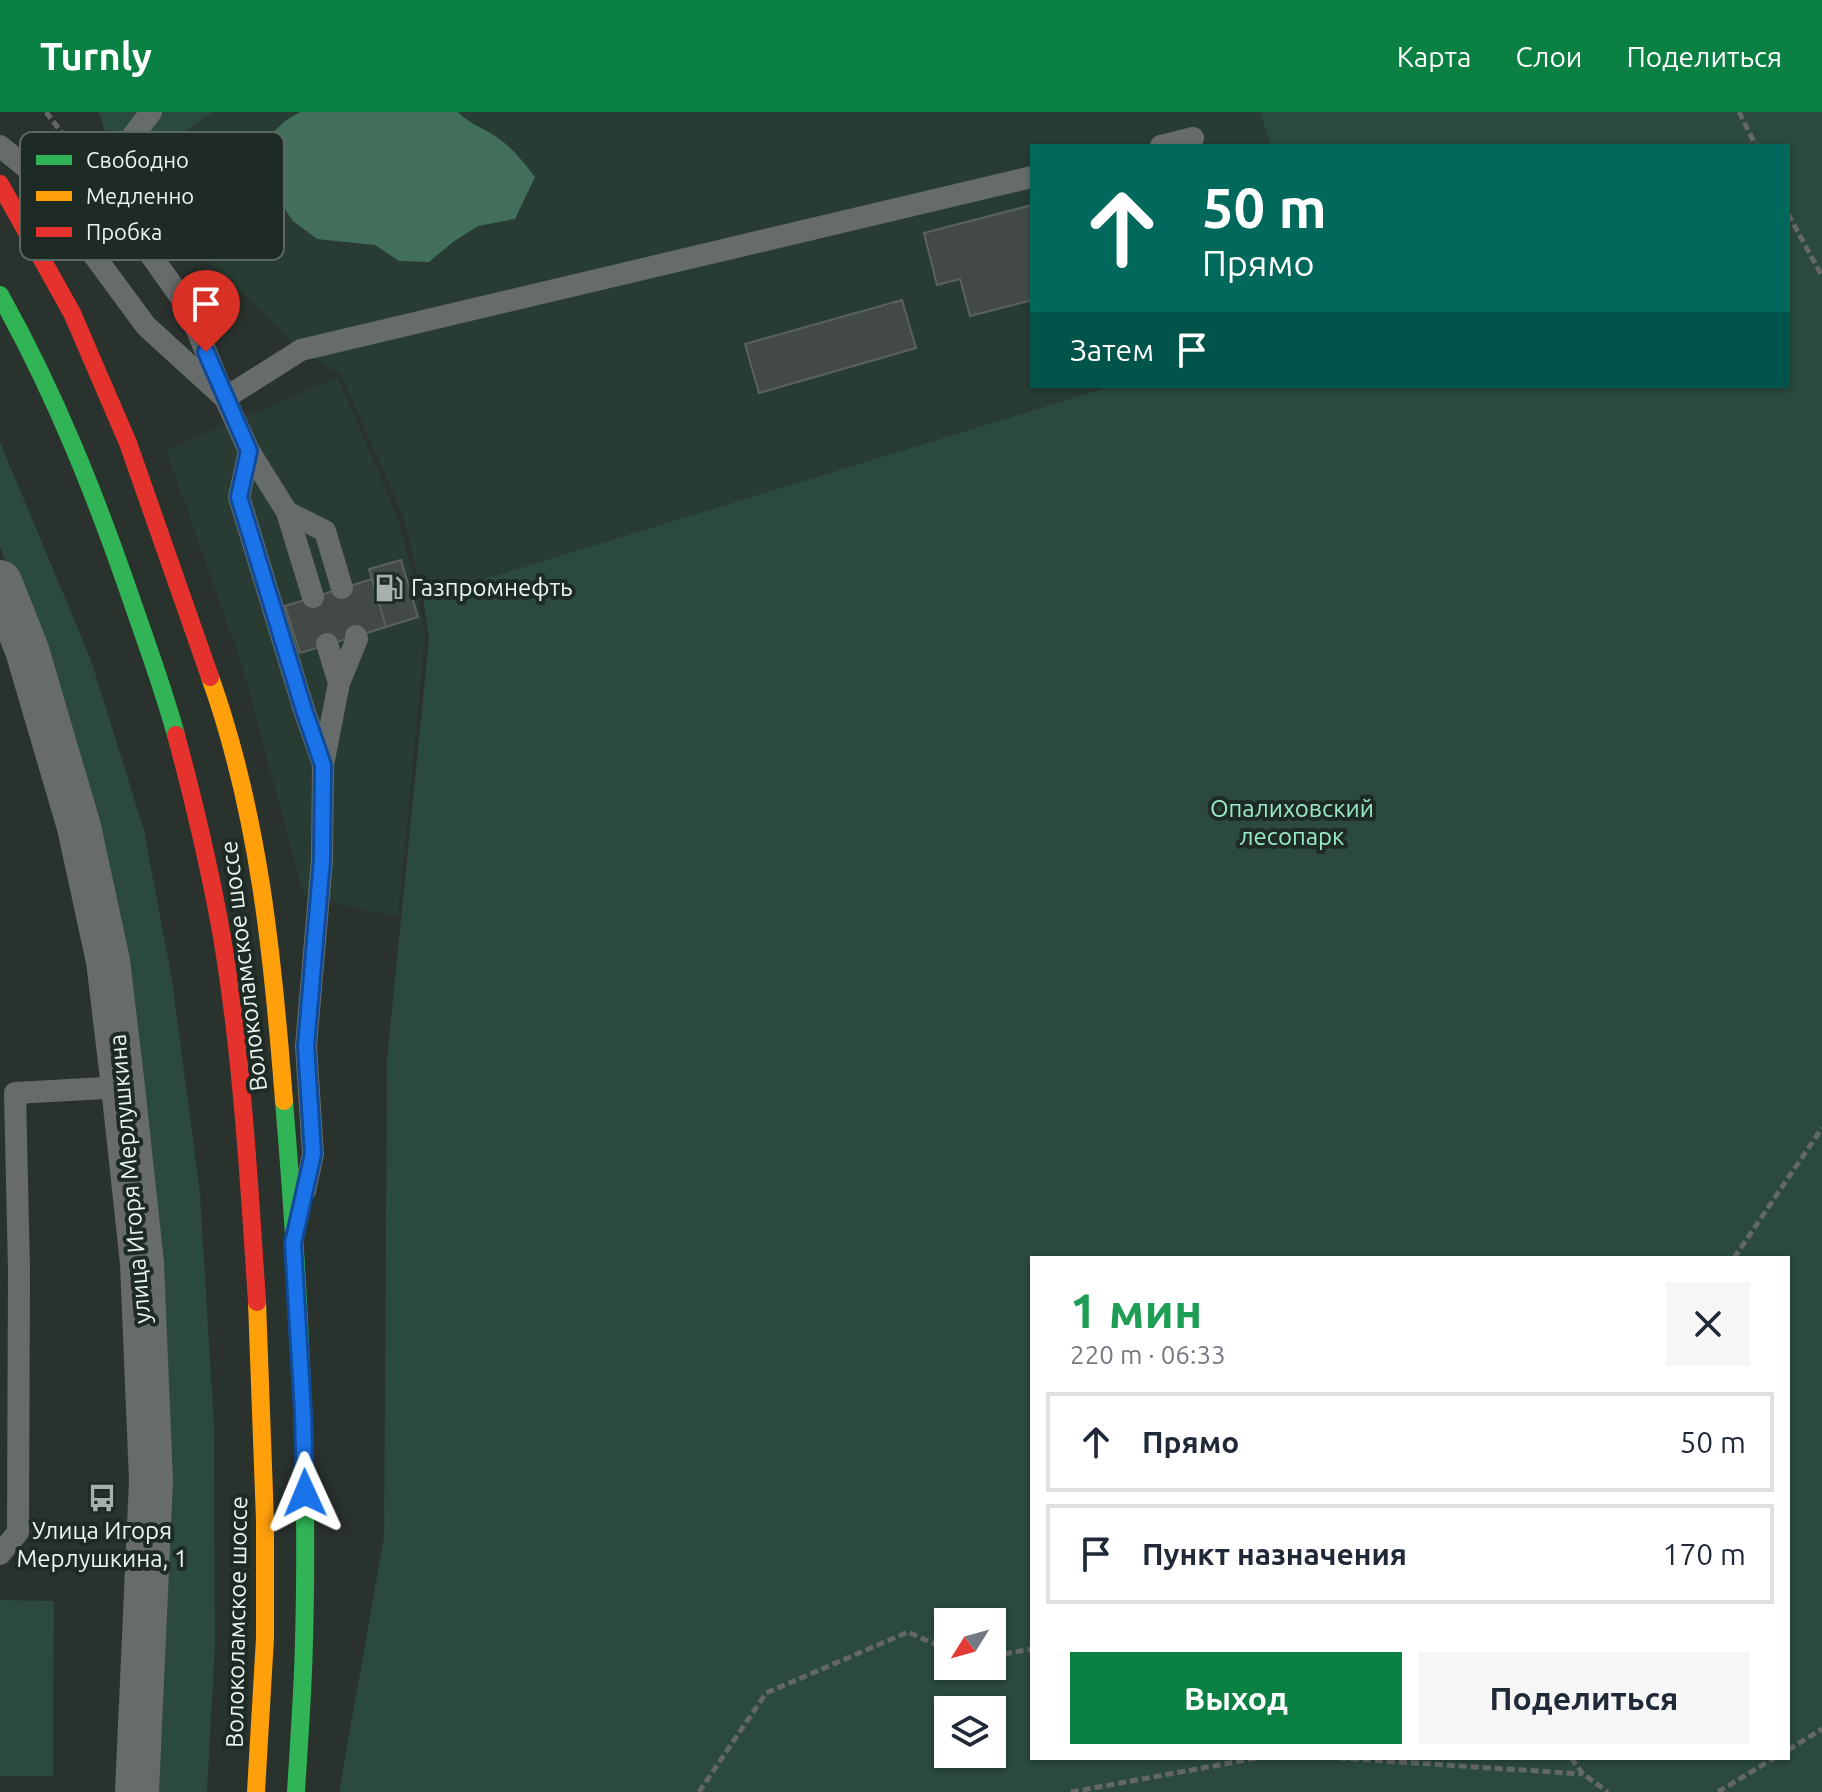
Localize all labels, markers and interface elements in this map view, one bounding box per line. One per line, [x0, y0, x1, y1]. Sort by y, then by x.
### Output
text: Turnly [40, 35, 152, 77]
text: Карта [1397, 41, 1471, 72]
text: Слои [1515, 41, 1582, 72]
text: Поделиться [1626, 41, 1782, 72]
legend [20, 132, 284, 260]
text: Свободно [86, 147, 189, 172]
icon: ahead [1070, 176, 1174, 280]
text: 50 m [1202, 176, 1327, 239]
text: Медленно [86, 183, 194, 208]
text: Пробка [86, 219, 162, 244]
text: Прямо [1202, 242, 1315, 283]
pin [172, 270, 240, 352]
icon: arrive [184, 282, 228, 326]
icon: arrive [1170, 328, 1214, 372]
text: Затем [1070, 333, 1154, 367]
fuel station icon: Газпромнефть [374, 573, 404, 603]
place label: Газпромнефть [411, 574, 573, 601]
park label: Опалиховский лесопарк [1210, 795, 1374, 850]
street label: Волоколамское шоссе [215, 839, 272, 1093]
street label: улица Игоря Мерлушкина [103, 1033, 156, 1325]
button: close [1666, 1282, 1750, 1366]
text: 1 мин [1070, 1283, 1202, 1337]
text: 220 m · 06:33 [1070, 1340, 1226, 1369]
icon: ahead [1074, 1420, 1118, 1464]
text: Прямо [1142, 1425, 1239, 1459]
text: 50 m [1679, 1425, 1746, 1459]
position arrow [263, 1451, 347, 1535]
bus stop icon: Улица Игоря Мерлушкина, 1 [87, 1483, 117, 1513]
street label: Волоколамское шоссе [221, 1496, 252, 1748]
place label: Улица Игоря Мерлушкина, 1 [16, 1517, 188, 1572]
icon: arrive [1074, 1532, 1118, 1576]
text: Пункт назначения [1142, 1537, 1407, 1571]
text: 170 m [1662, 1537, 1746, 1571]
north arrow [934, 1608, 1006, 1680]
map controls [934, 1608, 1006, 1768]
button: Выход [1070, 1652, 1402, 1744]
button: Поделиться [1418, 1652, 1750, 1744]
button: layers [934, 1696, 1006, 1768]

